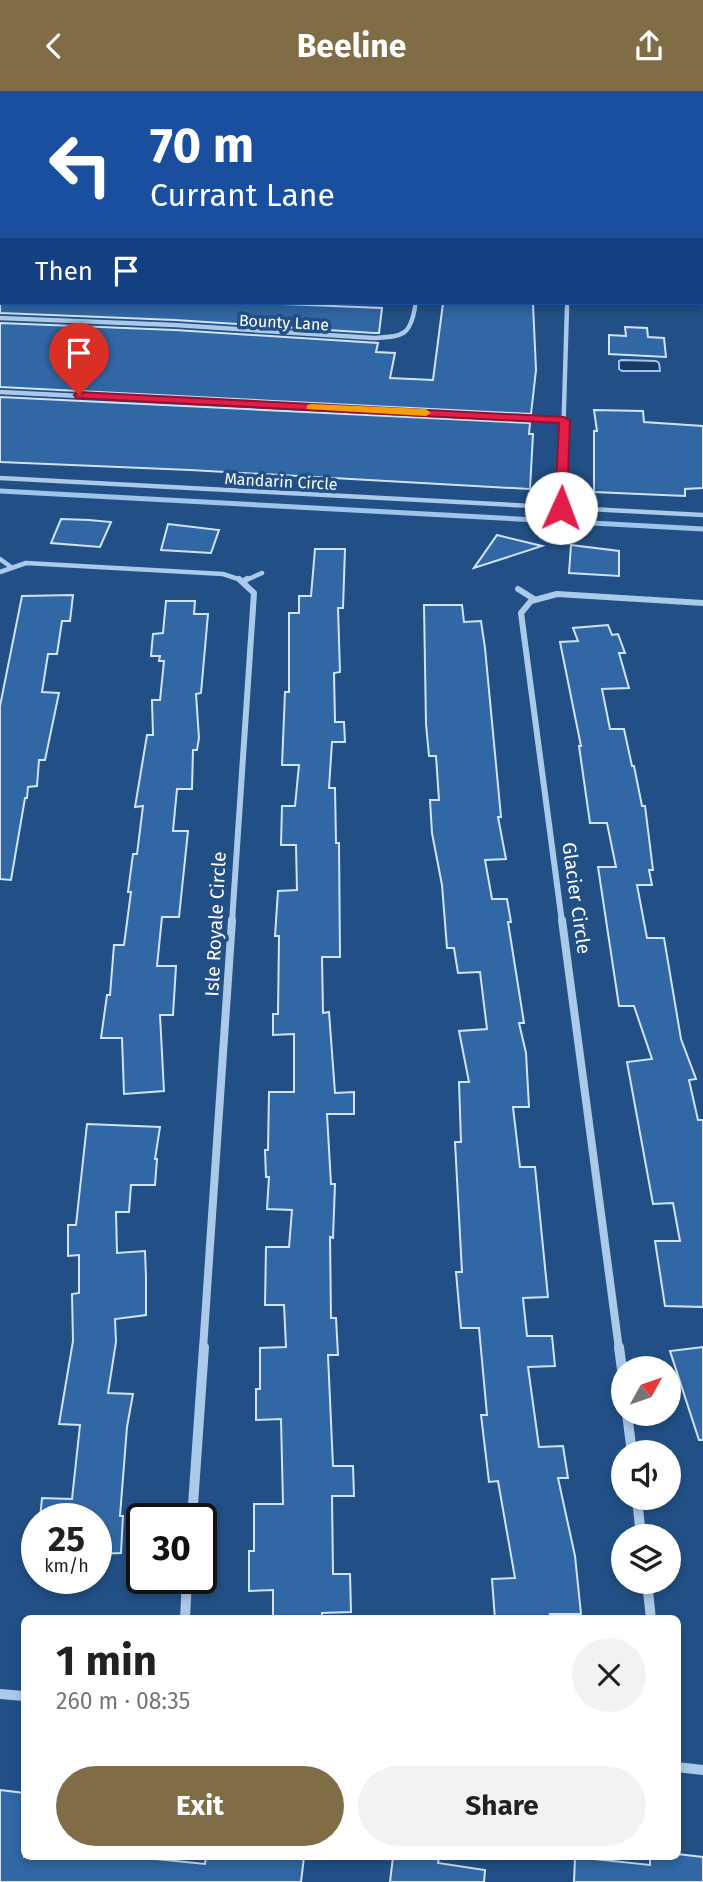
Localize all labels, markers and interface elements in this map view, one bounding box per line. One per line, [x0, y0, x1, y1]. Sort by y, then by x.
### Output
icon: back [35, 27, 73, 65]
text: Beeline [297, 27, 406, 65]
icon: share [630, 27, 668, 65]
text: 70 m [150, 116, 254, 175]
icon: left [35, 119, 126, 210]
text: Currant Lane [150, 176, 335, 214]
icon: arrive [107, 252, 145, 290]
text: Then [35, 256, 93, 287]
street label: Bounty Lane [238, 311, 330, 334]
pin [49, 323, 109, 395]
icon: arrive [60, 334, 98, 372]
street label: Mandarin Circle [224, 469, 338, 494]
position arrow [524, 471, 598, 545]
street label: Glacier Circle [557, 841, 596, 955]
street label: Isle Royale Circle [200, 851, 231, 997]
north arrow [611, 1356, 681, 1426]
map controls [611, 1356, 681, 1594]
button: sound [611, 1440, 681, 1510]
speed limit sign: 30 [126, 1503, 217, 1594]
text: 25 [48, 1518, 85, 1560]
button: layers [611, 1524, 681, 1594]
text: km/h [44, 1555, 89, 1577]
text: 1 min [56, 1636, 157, 1686]
button: close [572, 1638, 646, 1712]
text: 260 m · 08:35 [56, 1687, 190, 1715]
button: Exit [56, 1766, 344, 1846]
button: Share [358, 1766, 646, 1846]

